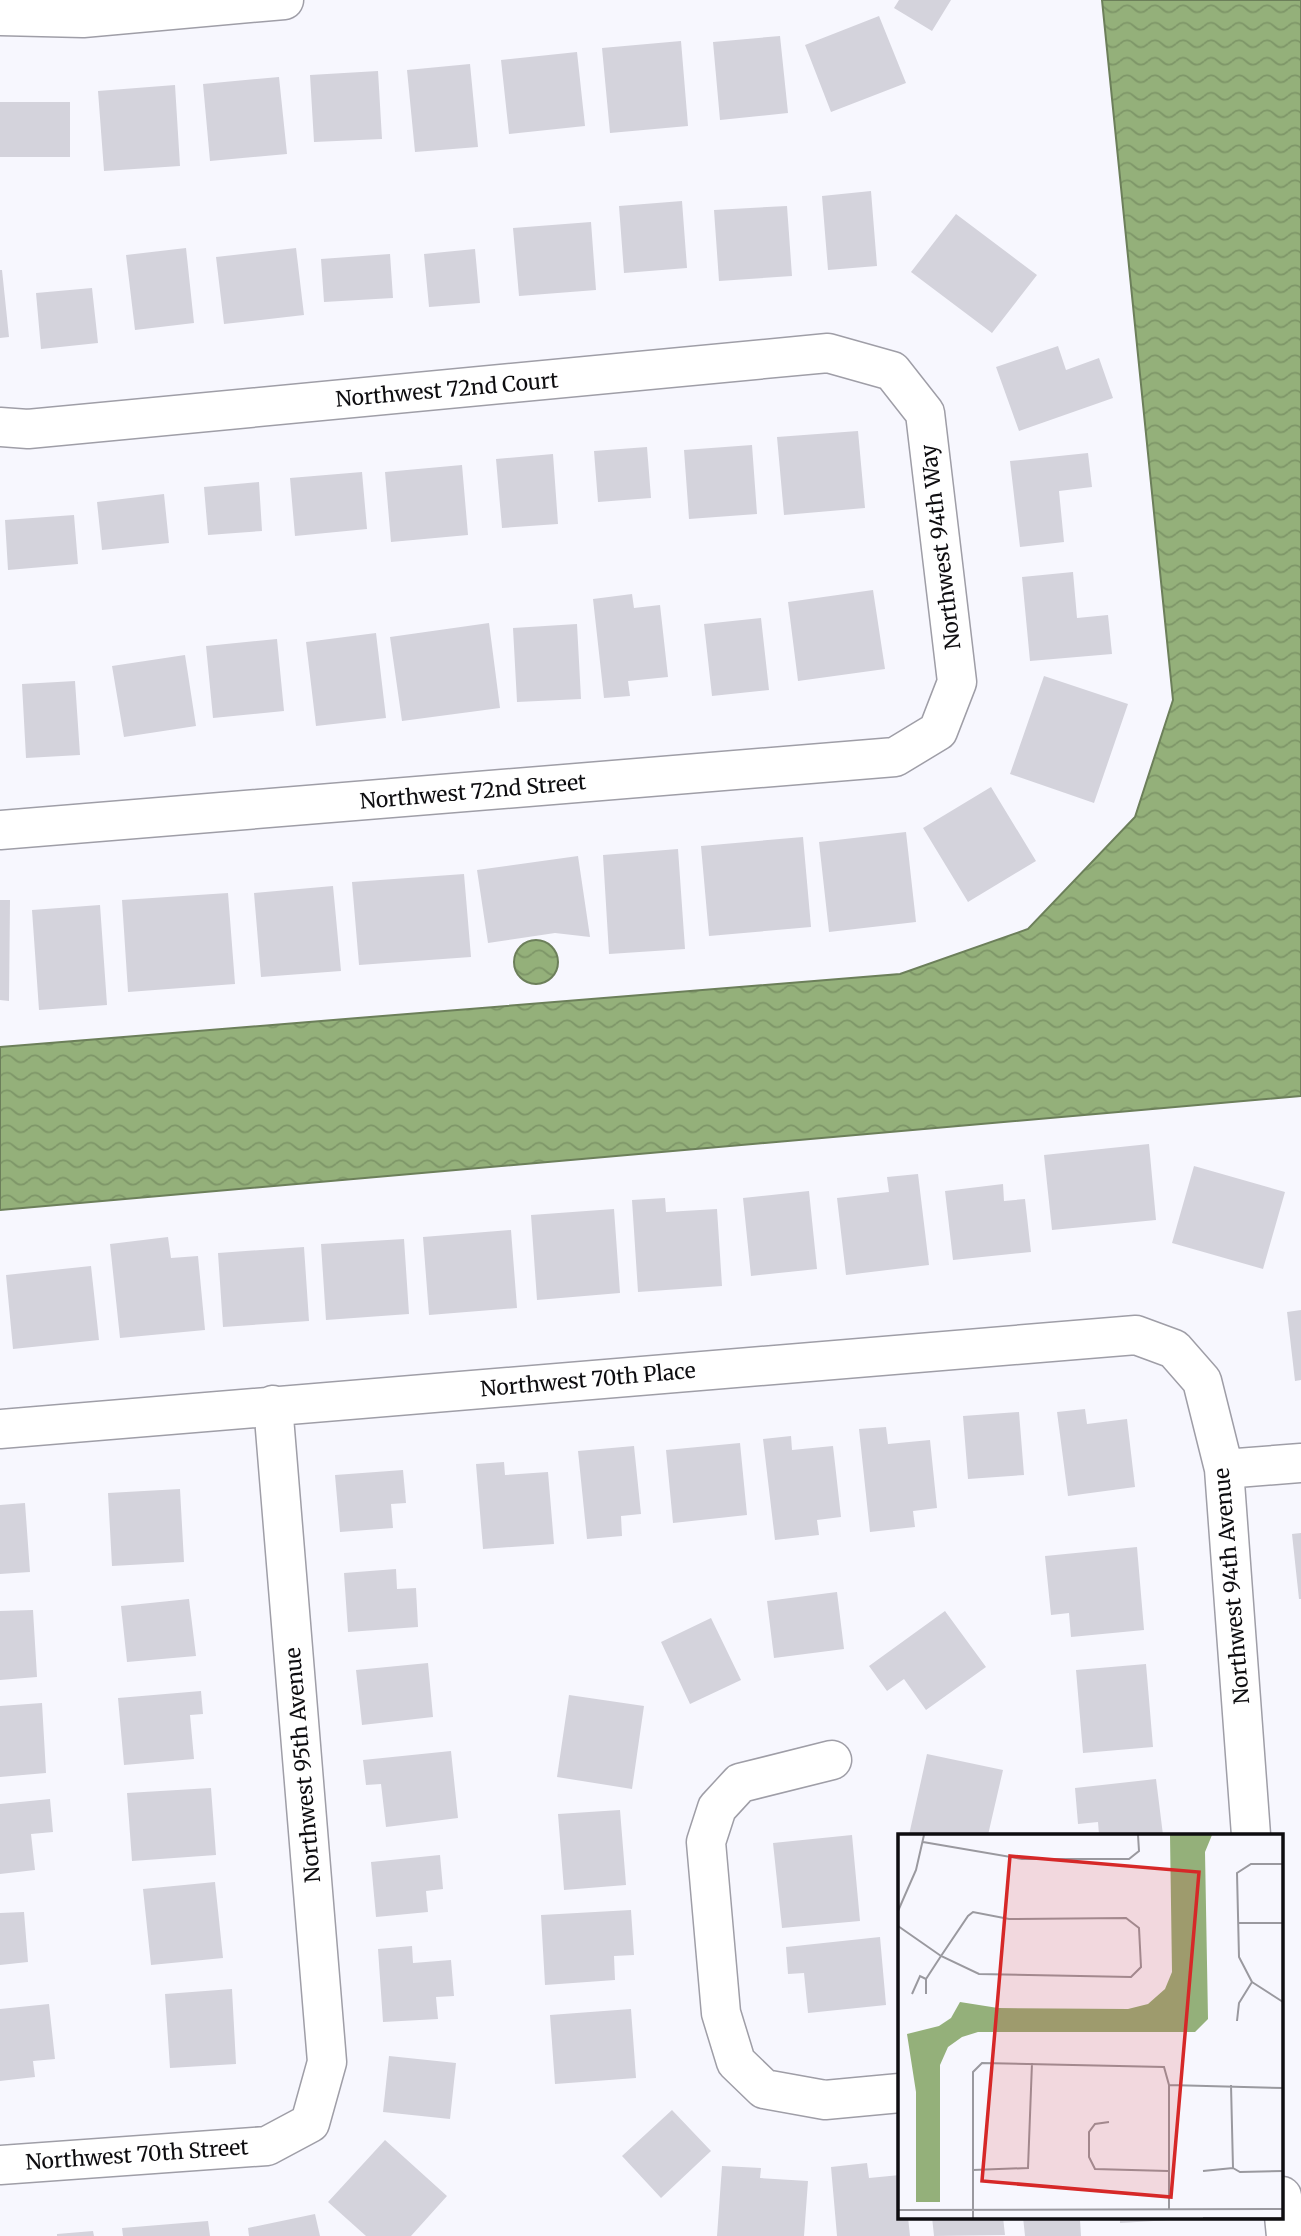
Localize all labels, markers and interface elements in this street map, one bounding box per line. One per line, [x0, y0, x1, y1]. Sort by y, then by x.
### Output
street label: Northwest 72nd Court [334, 366, 559, 413]
street label: Northwest 94th Way [914, 442, 966, 651]
street label: Northwest 72nd Street [359, 768, 587, 815]
street label: Northwest 70th Place [479, 1357, 697, 1402]
street label: Northwest 94th Avenue [1208, 1467, 1255, 1705]
street label: Northwest 95th Avenue [279, 1646, 326, 1884]
inset map [898, 1834, 1284, 2218]
street label: Northwest 70th Street [25, 2133, 249, 2176]

